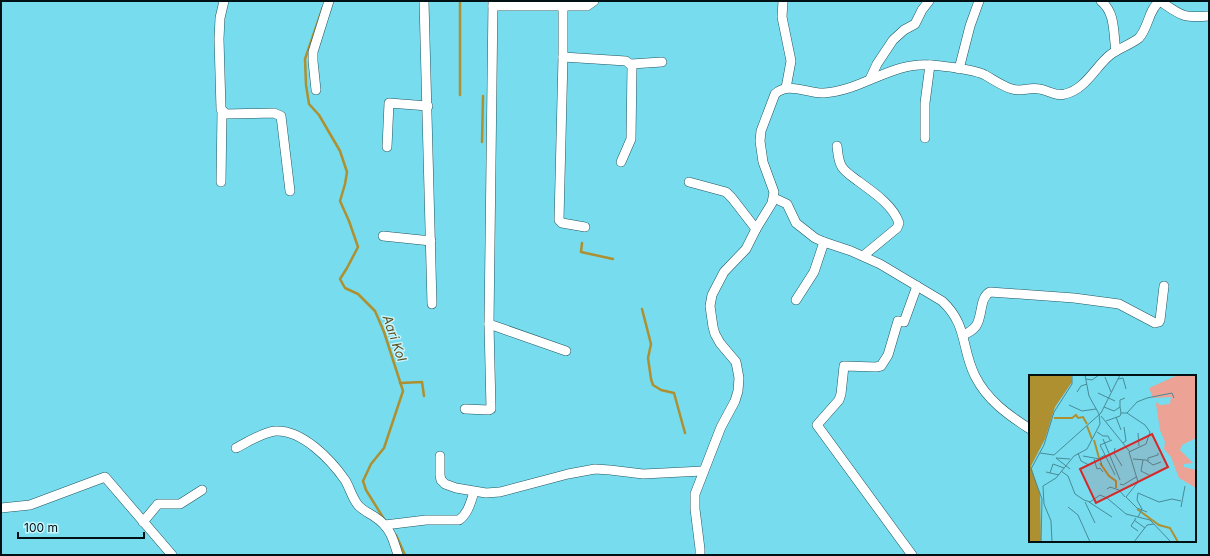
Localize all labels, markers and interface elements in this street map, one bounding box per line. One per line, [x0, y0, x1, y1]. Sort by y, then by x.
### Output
water label: Aari Kol [379, 312, 411, 364]
inset map [1029, 375, 1196, 542]
scale bar [18, 514, 144, 540]
text: 100 m [24, 520, 58, 535]

